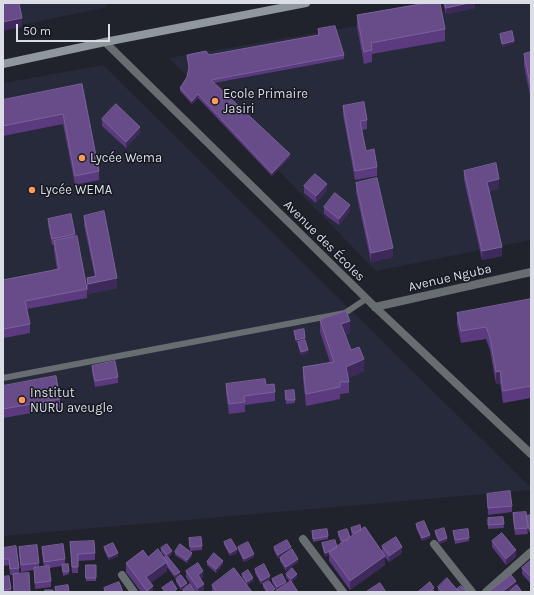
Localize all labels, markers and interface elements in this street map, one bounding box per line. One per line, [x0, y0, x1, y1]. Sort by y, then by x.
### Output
scale bar [18, 16, 112, 42]
text: 50 m [23, 24, 51, 38]
place label: Ecole Primaire Jasiri [223, 86, 308, 117]
marker: Ecole Primaire Jasiri [210, 96, 220, 106]
place label: Lycée Wema [90, 150, 162, 166]
marker: Lycée Wema [77, 153, 87, 163]
place label: Lycée WEMA [40, 182, 112, 198]
marker: Lycée WEMA [27, 185, 37, 195]
street label: Avenue des Écoles [280, 197, 368, 285]
street label: Avenue Nguba [407, 261, 493, 295]
place label: Institut NURU aveugle [30, 385, 113, 416]
marker: Institut NURU aveugle [17, 395, 27, 405]

